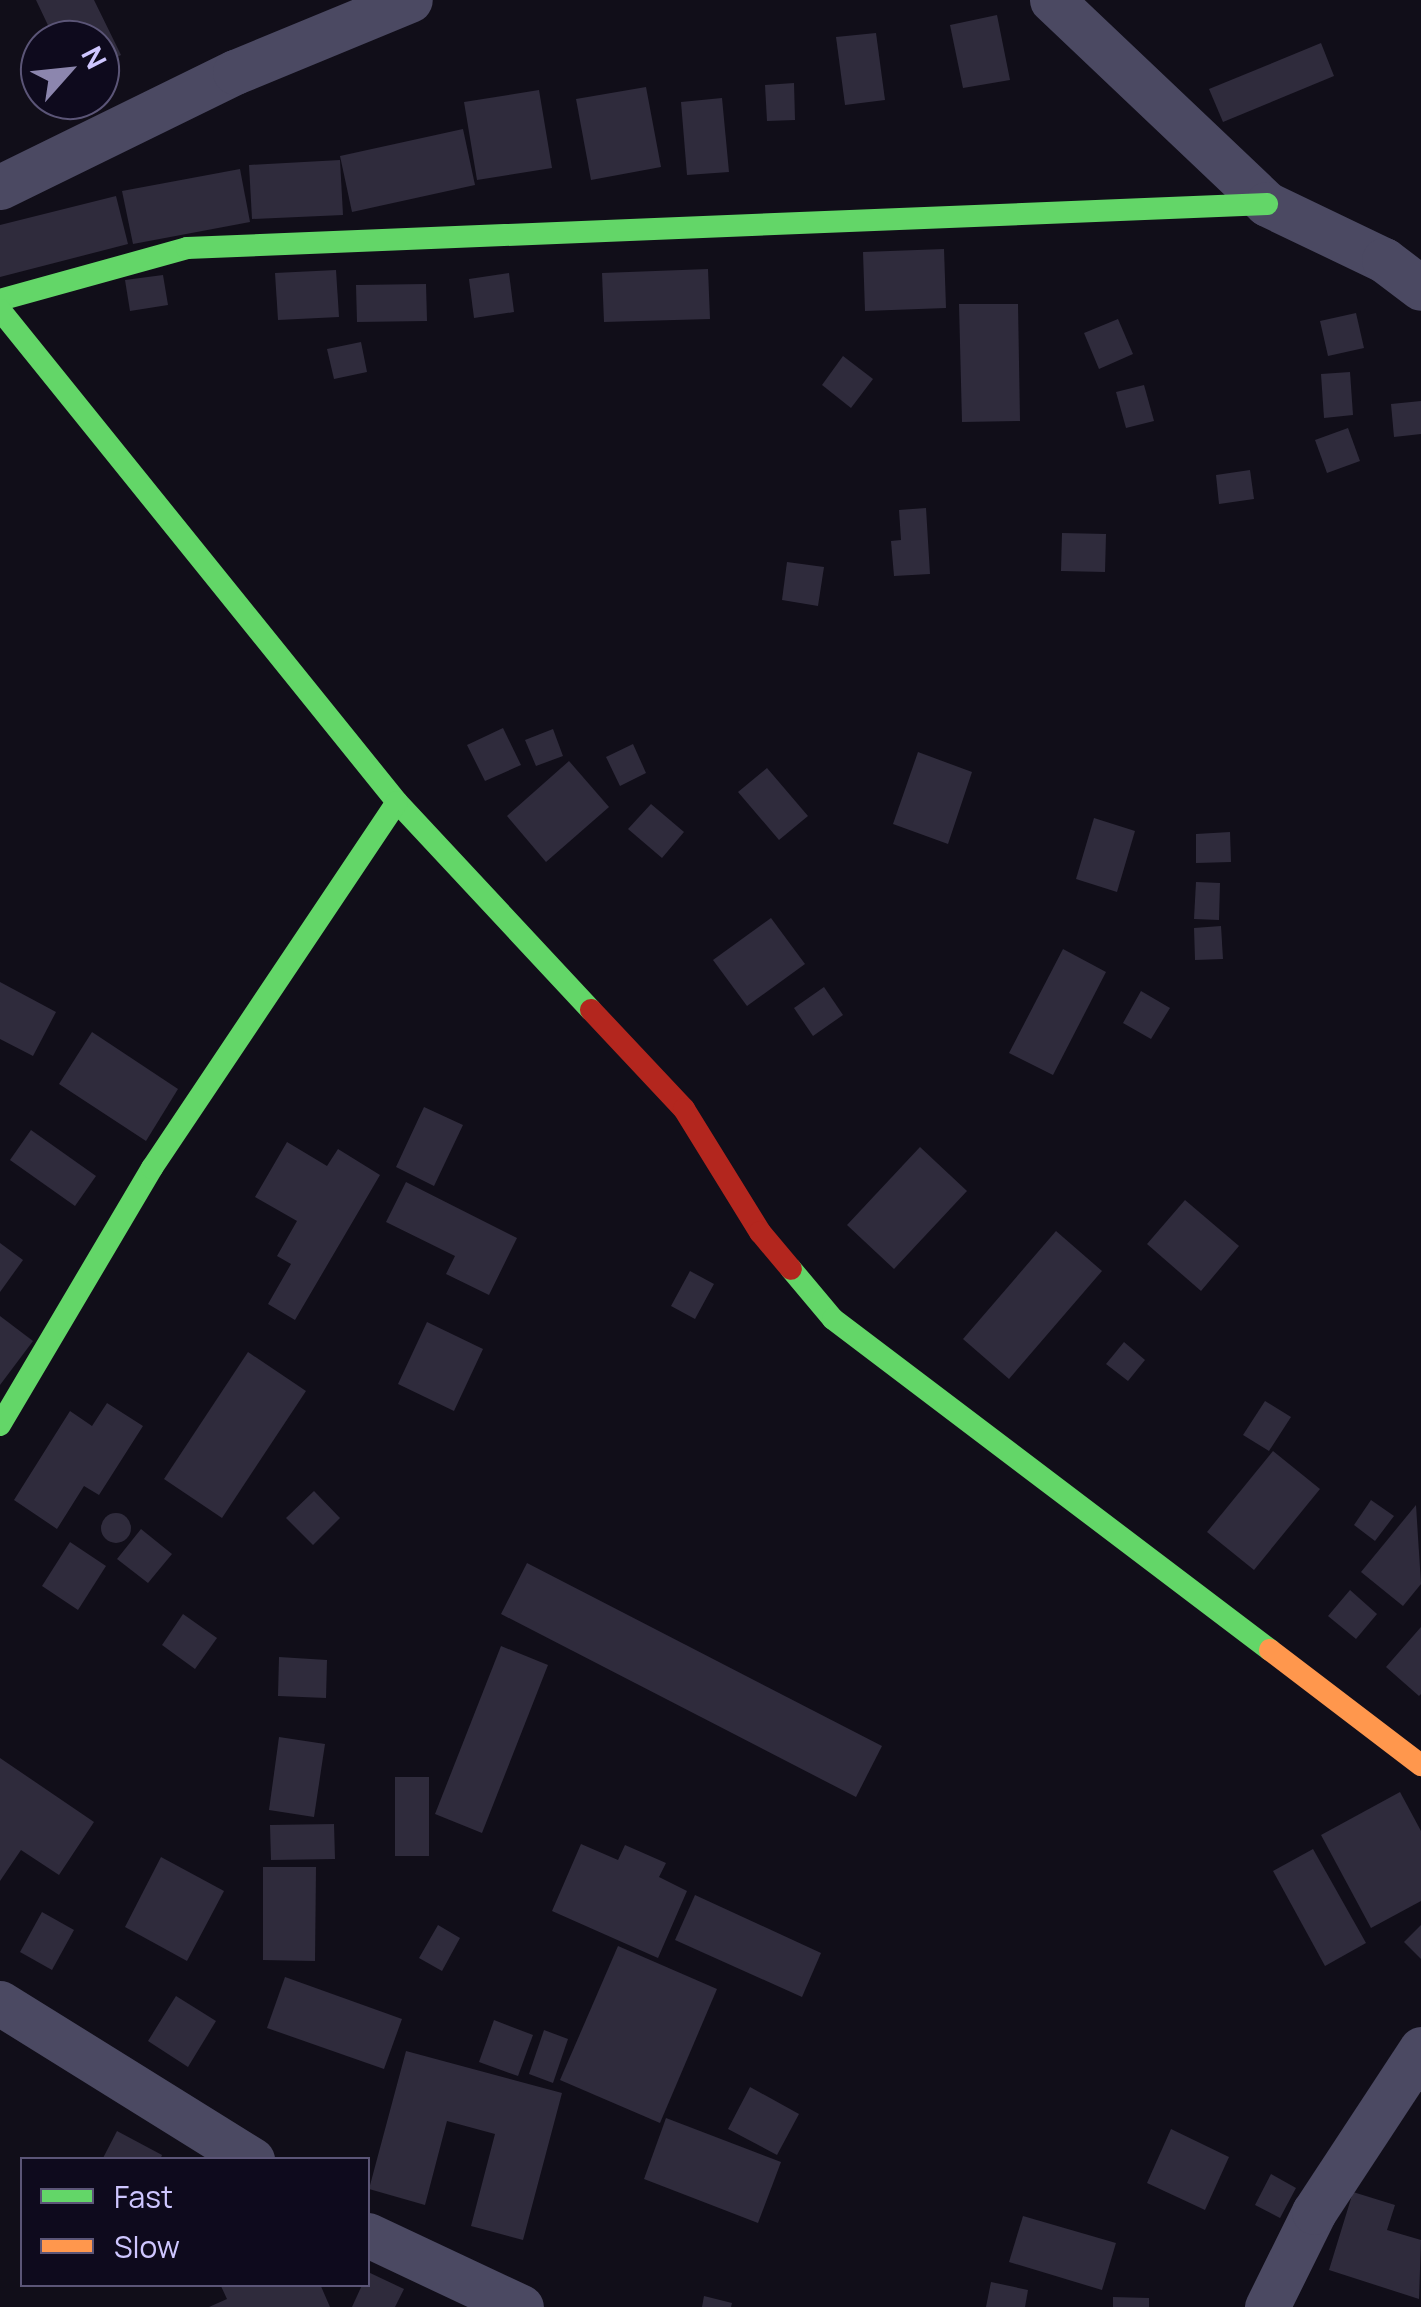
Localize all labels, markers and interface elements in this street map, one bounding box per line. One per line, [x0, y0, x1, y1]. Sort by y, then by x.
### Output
north arrow [20, 20, 120, 120]
text: N [73, 40, 116, 75]
legend [20, 2157, 370, 2287]
text: Fast [114, 2176, 173, 2217]
text: Slow [114, 2226, 180, 2267]

